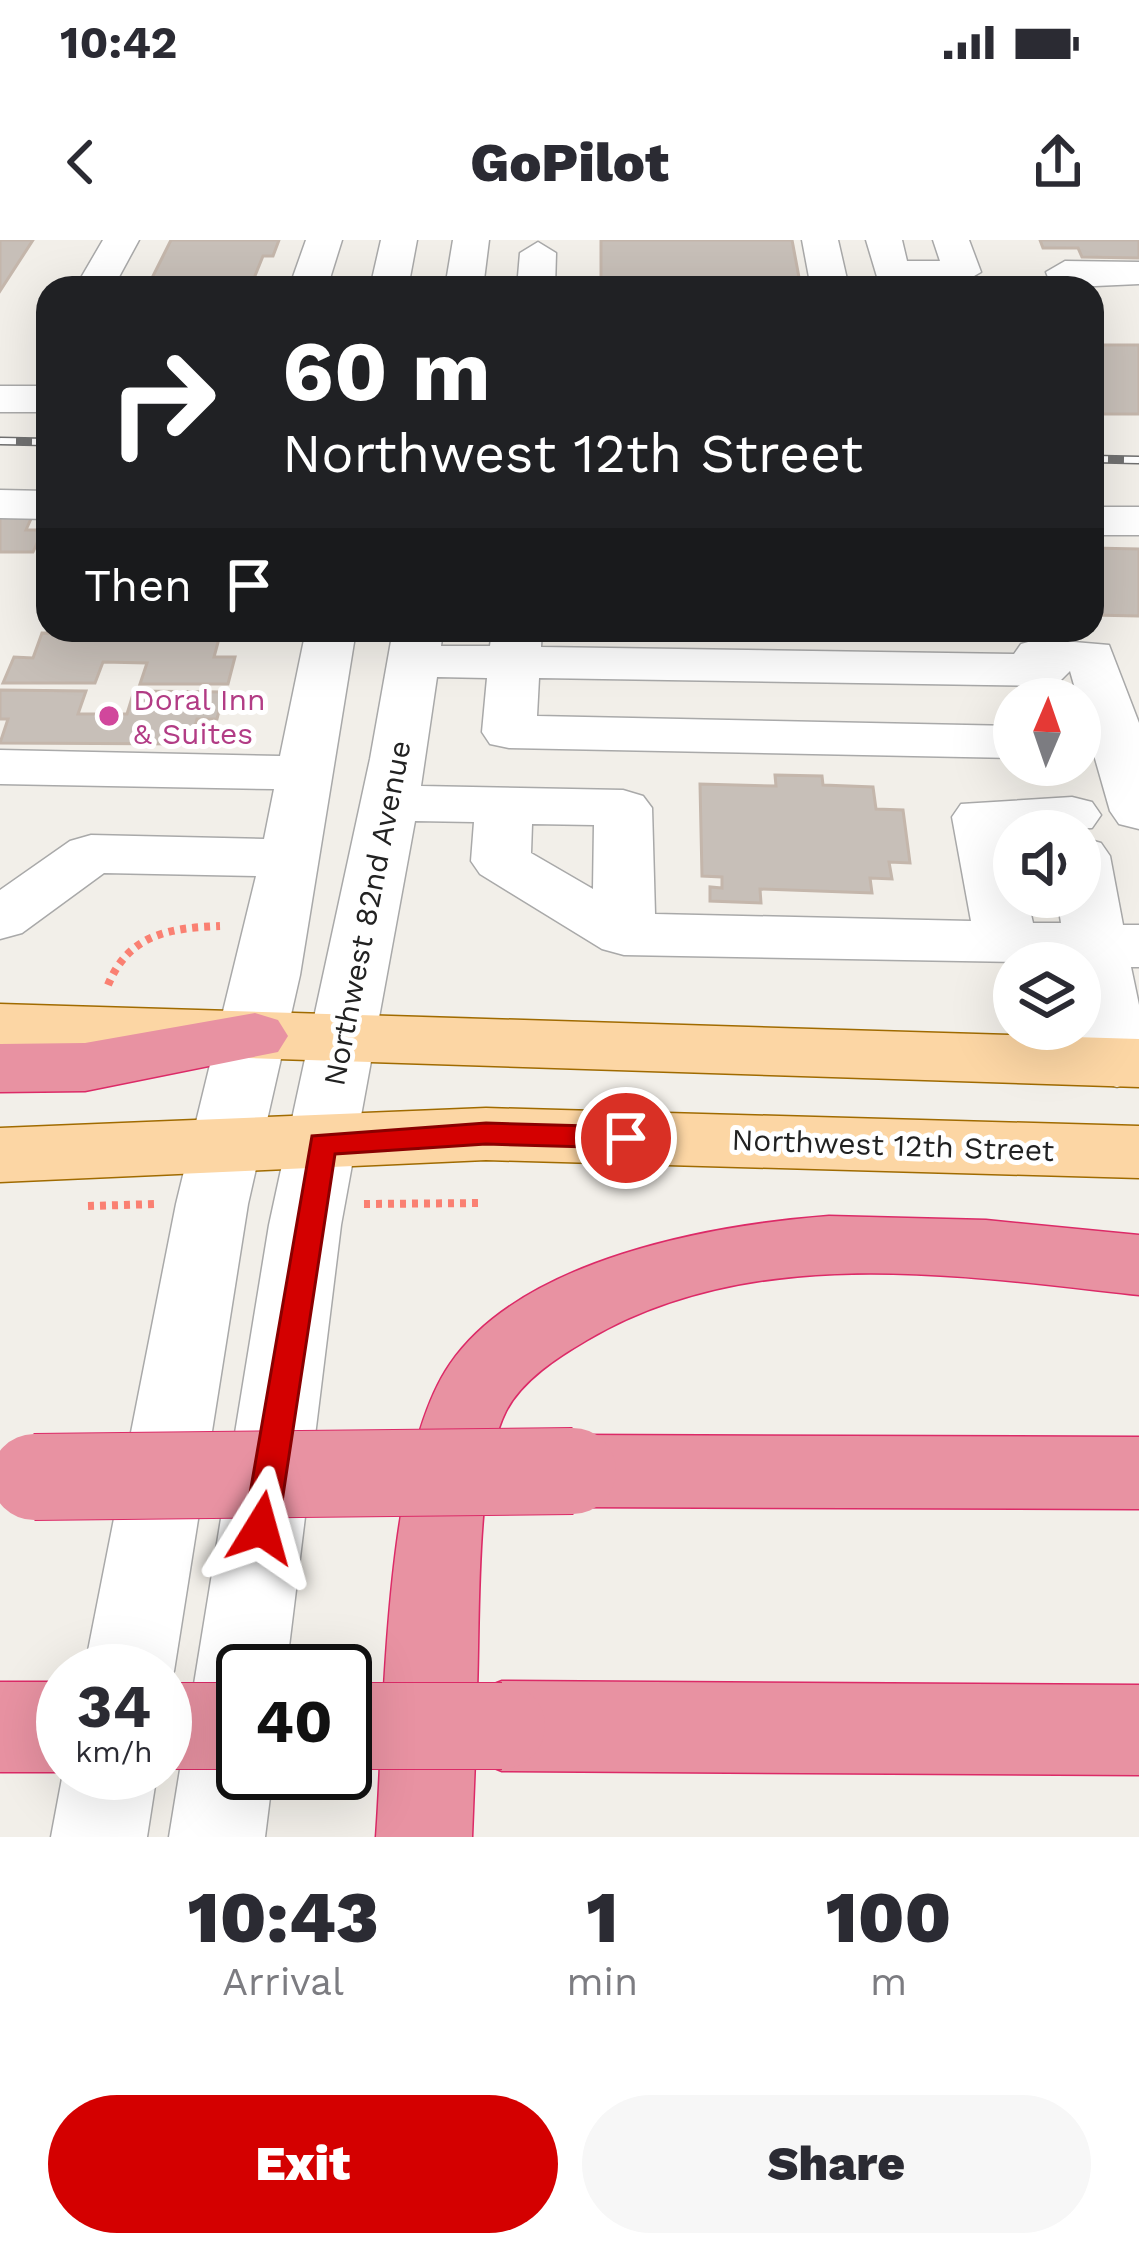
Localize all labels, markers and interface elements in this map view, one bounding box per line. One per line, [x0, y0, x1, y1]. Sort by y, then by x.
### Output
text: 10:42 [60, 16, 177, 69]
icon: back [48, 129, 114, 195]
icon: share [1025, 129, 1091, 195]
text: GoPilot [470, 131, 669, 194]
text: 60 m [282, 322, 491, 420]
icon: right [84, 324, 240, 480]
text: Northwest 12th Street [282, 422, 863, 485]
icon: arrive [216, 552, 282, 618]
text: Then [84, 559, 192, 612]
north arrow [993, 678, 1101, 786]
map controls [993, 678, 1101, 1050]
place label: Doral Inn & Suites [133, 682, 266, 751]
marker: Doral Inn & Suites [96, 703, 122, 729]
street label: Northwest 82nd Avenue [316, 737, 418, 1089]
button: sound [993, 810, 1101, 918]
button: layers [993, 942, 1101, 1050]
pin [575, 1087, 677, 1189]
icon: arrive [593, 1105, 659, 1171]
street label: Northwest 12th Street [731, 1122, 1055, 1168]
position arrow [198, 1465, 324, 1591]
speed limit sign: 40 [216, 1644, 372, 1800]
text: 34 [77, 1671, 151, 1742]
text: km/h [75, 1734, 153, 1769]
text: 10:43 [188, 1875, 379, 1959]
text: 1 [586, 1875, 618, 1959]
text: 100 [826, 1875, 951, 1959]
text: Arrival [222, 1959, 344, 2004]
text: min [566, 1959, 638, 2004]
text: m [870, 1959, 907, 2004]
button: Exit [48, 2095, 558, 2233]
button: Share [582, 2095, 1091, 2233]

